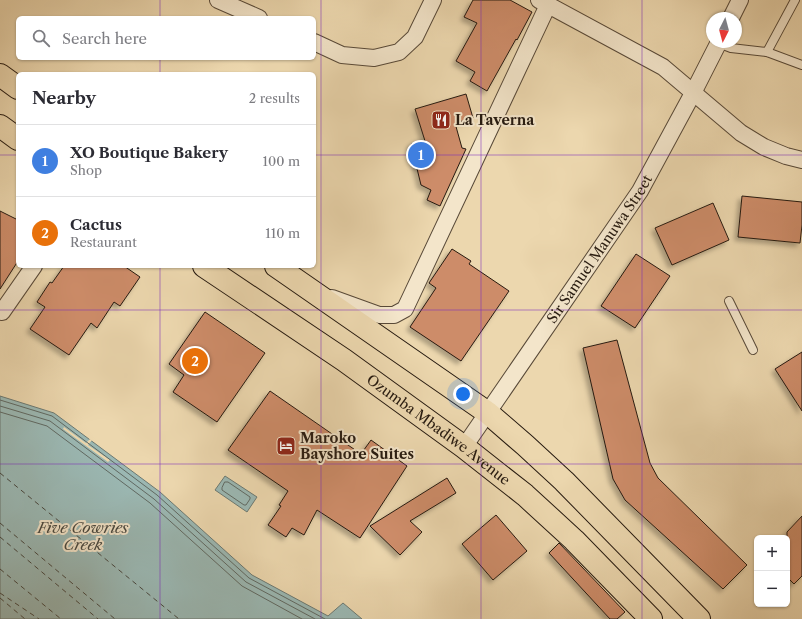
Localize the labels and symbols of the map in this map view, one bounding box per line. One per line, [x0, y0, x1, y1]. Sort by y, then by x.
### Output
north arrow [706, 12, 742, 48]
restaurant icon: La Taverna [430, 109, 452, 131]
place label: La Taverna [455, 111, 535, 129]
pin: 1 [408, 140, 434, 170]
street label: Sir Samuel Manuwa Street [543, 172, 656, 327]
pin: 2 [182, 346, 208, 376]
street label: Ozumba Mbadiwe Avenue [363, 370, 514, 489]
your location [453, 384, 473, 404]
place label: Maroko Bayshore Suites [300, 429, 414, 463]
hotel icon: Maroko Bayshore Suites [275, 435, 297, 457]
water label: Five Cowries Creek [37, 518, 129, 554]

